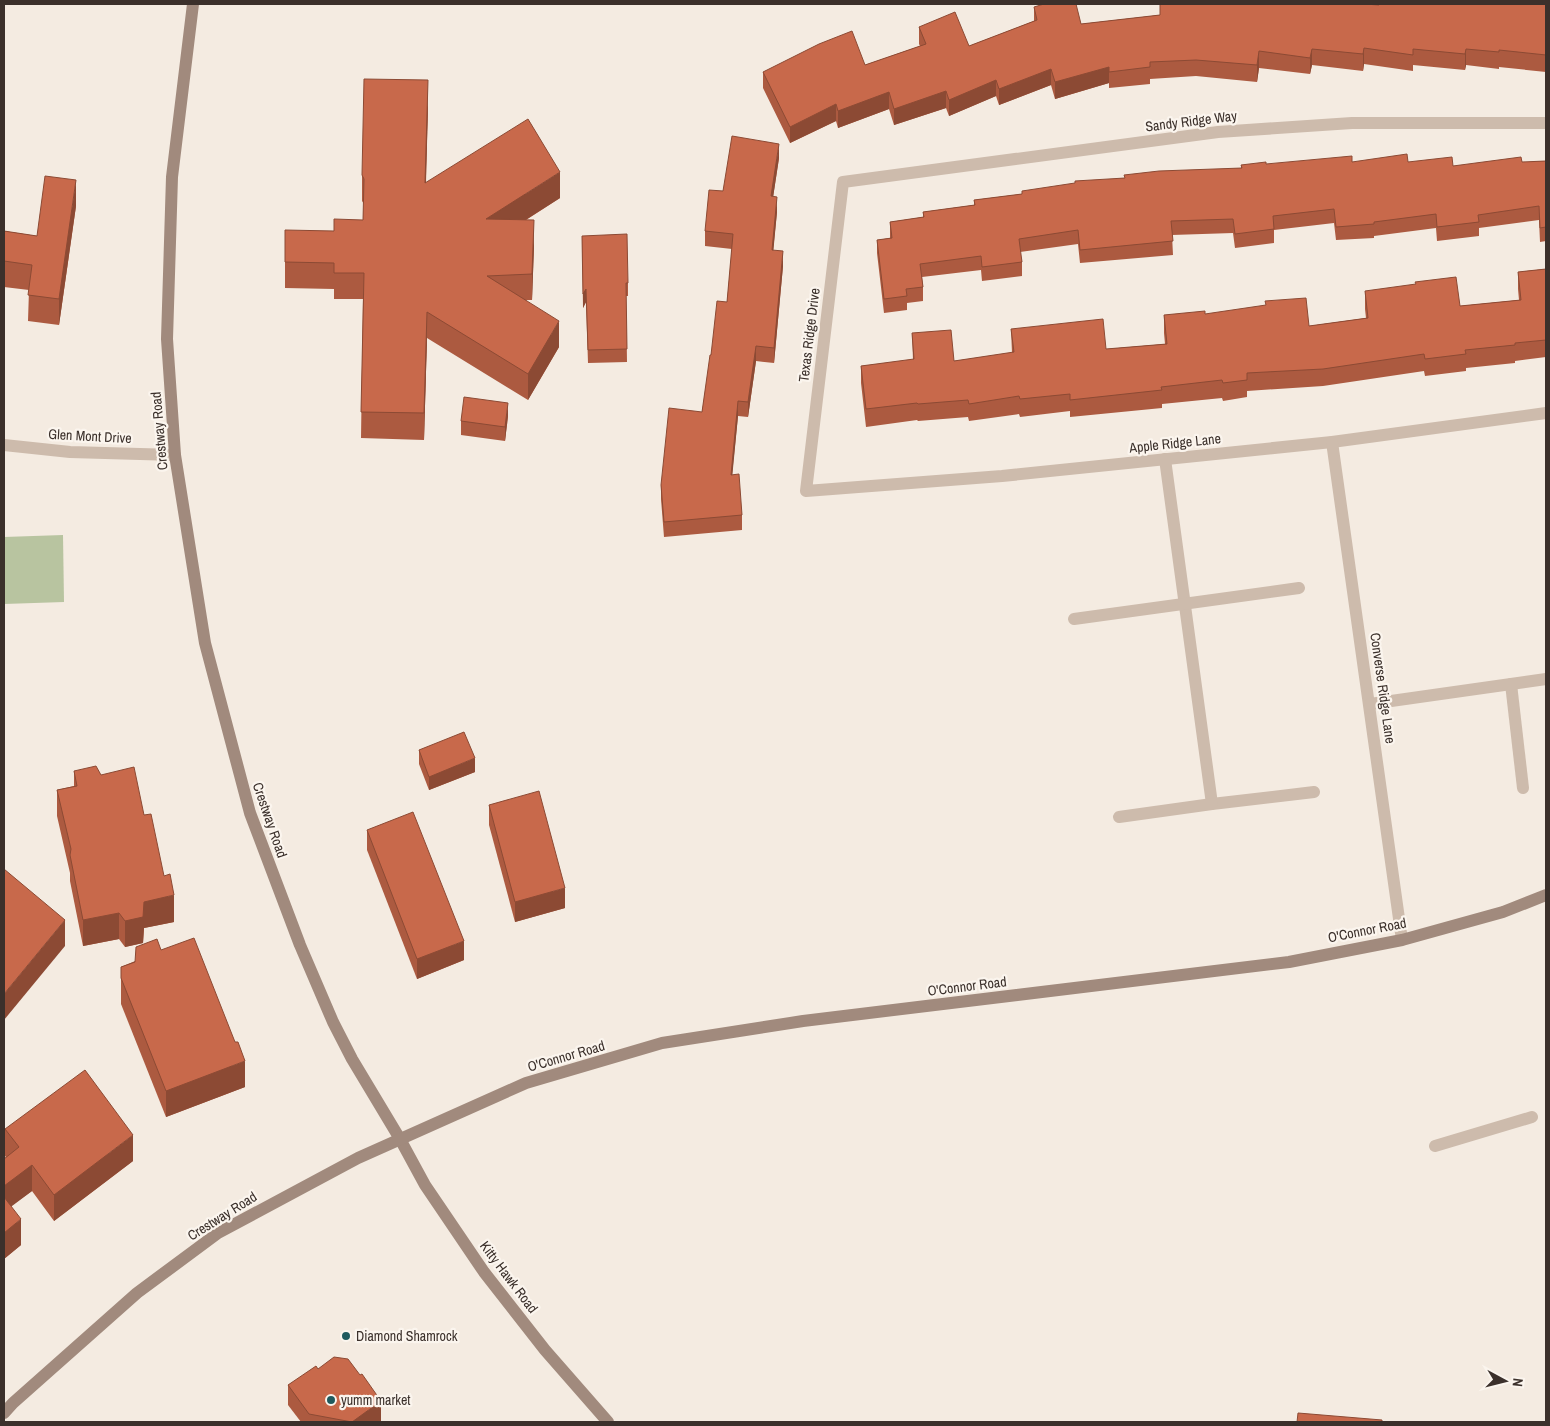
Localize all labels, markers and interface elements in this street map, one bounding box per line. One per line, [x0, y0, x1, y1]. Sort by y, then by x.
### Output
street label: Sandy Ridge Way [1144, 106, 1238, 136]
street label: Texas Ridge Drive [794, 287, 824, 383]
street label: Crestway Road [147, 391, 171, 471]
street label: Glen Mont Drive [48, 425, 132, 447]
street label: Apple Ridge Lane [1127, 429, 1222, 457]
street label: Converse Ridge Lane [1366, 631, 1400, 745]
street label: Crestway Road [249, 780, 291, 860]
street label: O'Connor Road [1326, 914, 1408, 946]
street label: O'Connor Road [926, 972, 1008, 1000]
street label: O'Connor Road [525, 1036, 607, 1076]
street label: Crestway Road [184, 1188, 260, 1244]
street label: Kitty Hawk Road [476, 1237, 542, 1317]
place label: Diamond Shamrock [356, 1327, 458, 1345]
marker: Diamond Shamrock [340, 1330, 352, 1342]
north arrow [1480, 1356, 1530, 1406]
text: N [1508, 1377, 1527, 1388]
place label: yumm market [341, 1391, 411, 1409]
marker: yumm market [325, 1394, 337, 1406]

